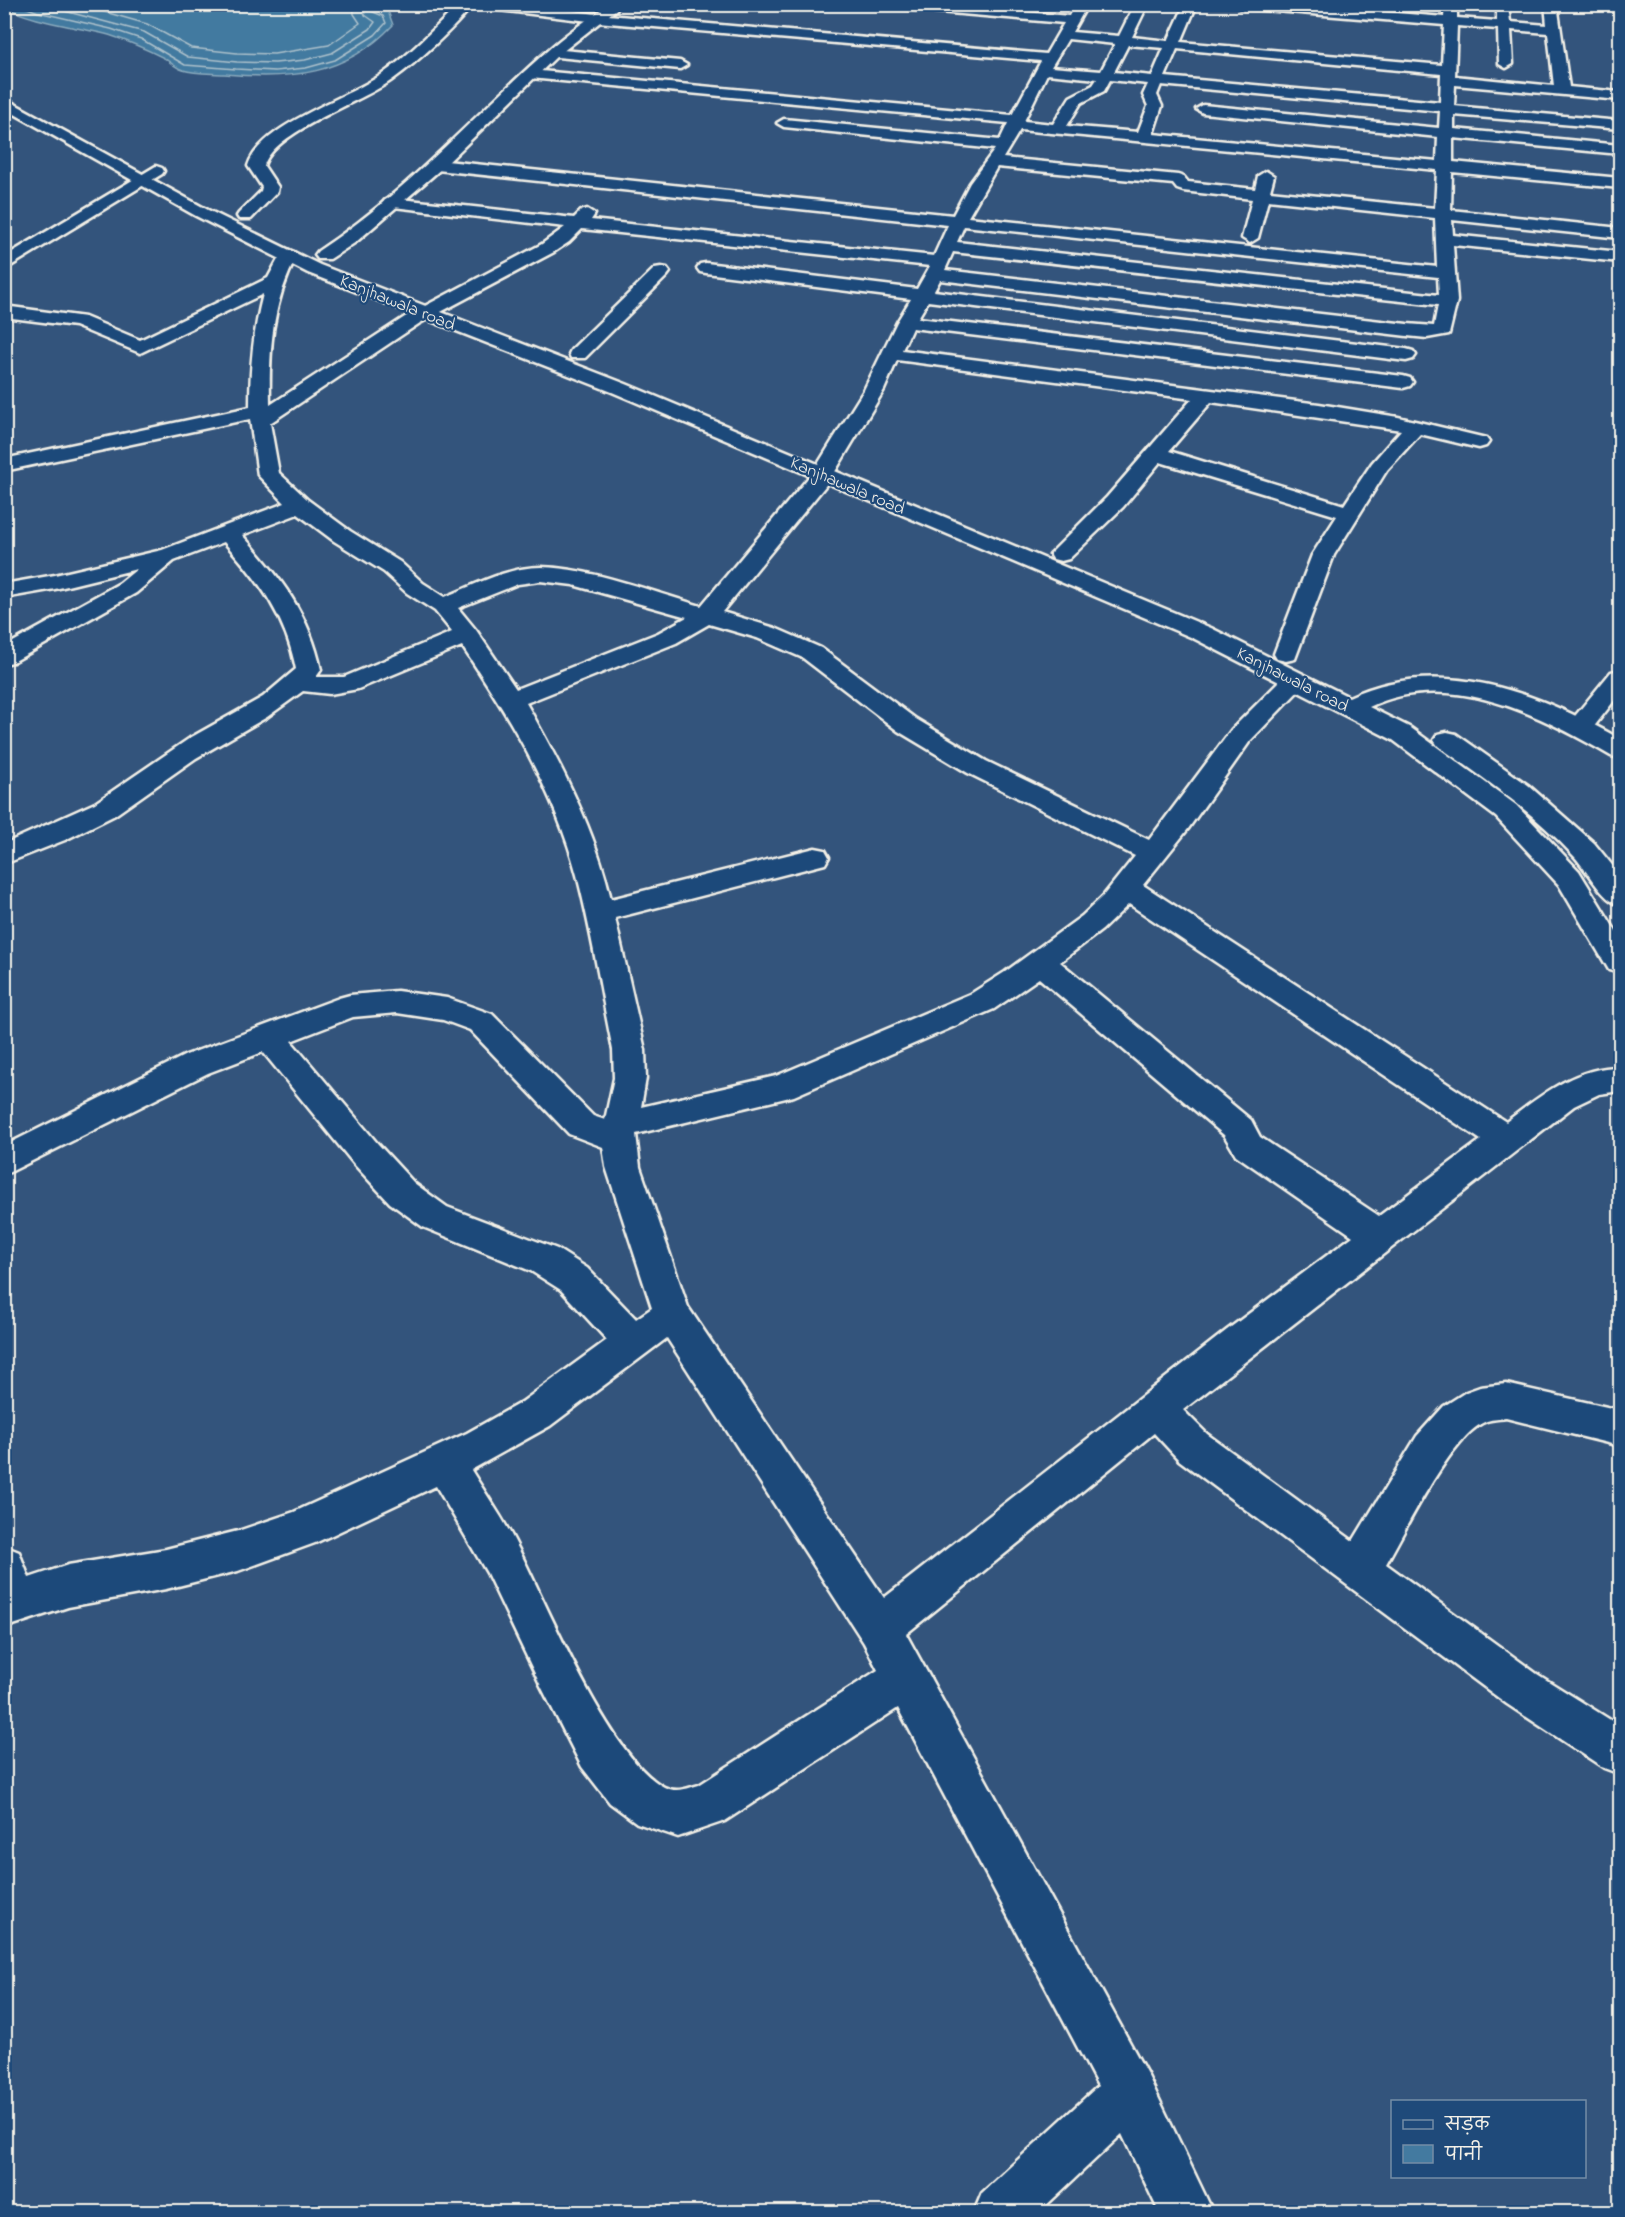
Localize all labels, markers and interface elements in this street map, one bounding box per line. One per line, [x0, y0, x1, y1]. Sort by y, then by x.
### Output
street label: Kanjhawala road [335, 269, 459, 339]
street label: Kanjhawala road [786, 451, 909, 523]
street label: Kanjhawala road [1232, 641, 1353, 720]
legend [1391, 2100, 1586, 2178]
text: सड़क [1444, 2113, 1490, 2139]
text: पानी [1444, 2140, 1483, 2169]

